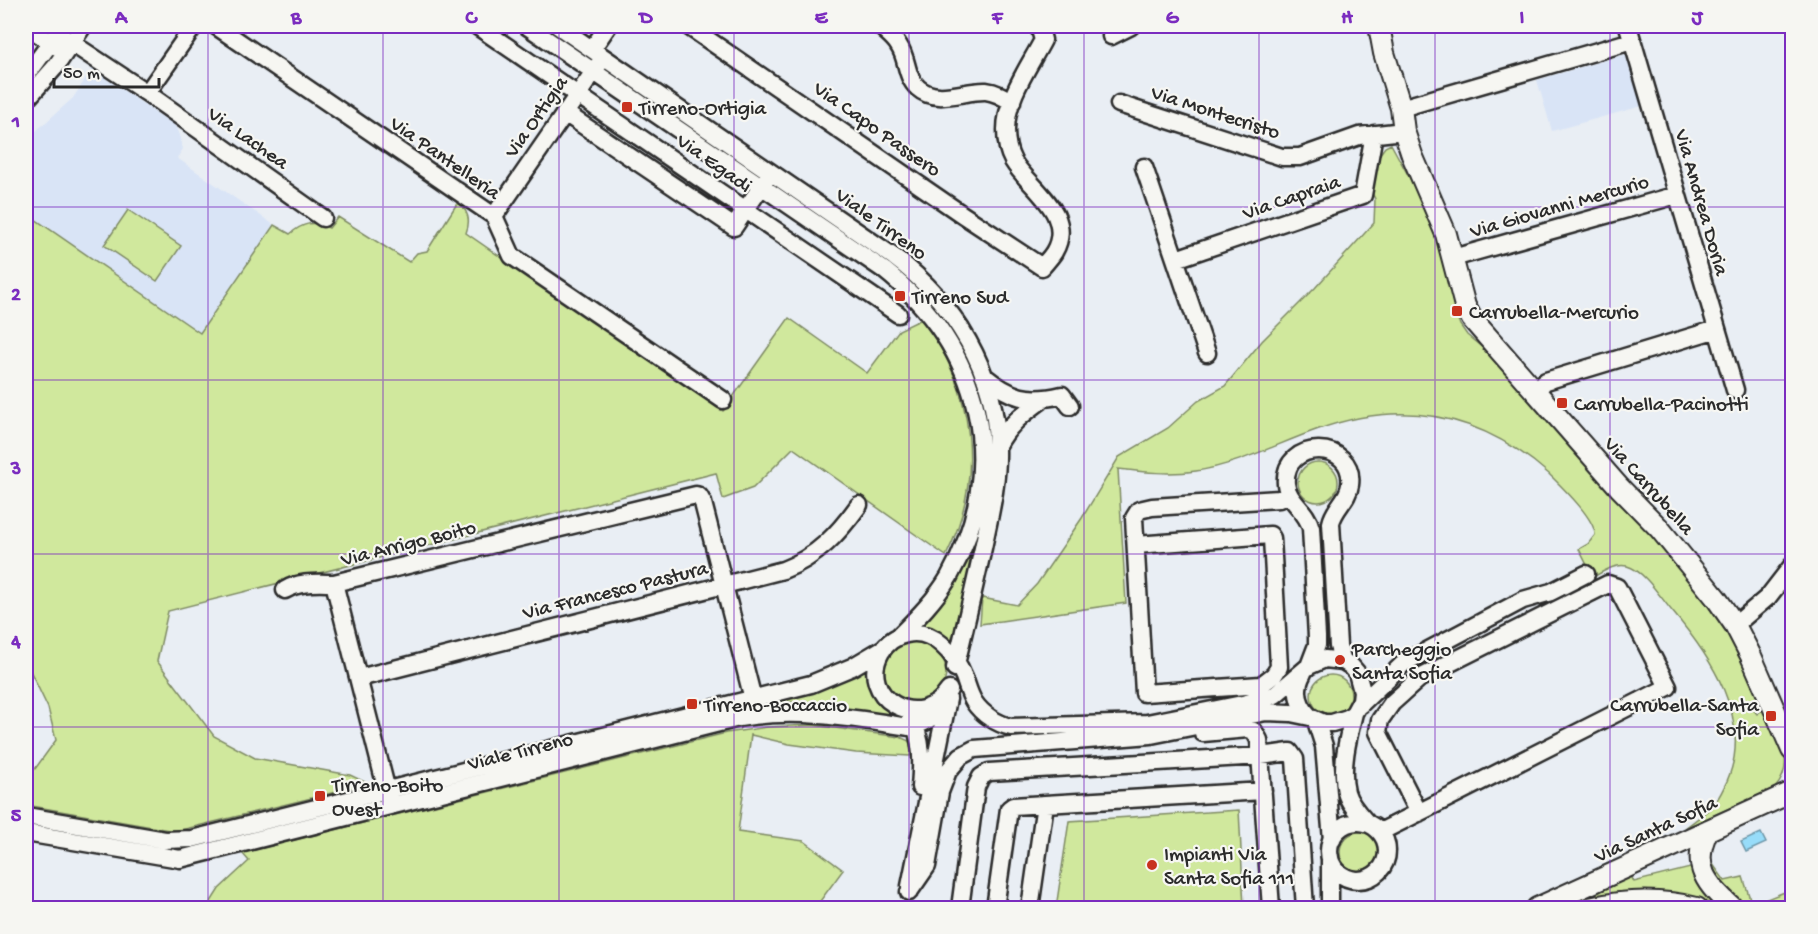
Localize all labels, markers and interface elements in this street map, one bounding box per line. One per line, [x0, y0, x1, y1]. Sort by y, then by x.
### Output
text: A [114, 8, 129, 31]
text: B [290, 8, 302, 31]
text: C [465, 8, 479, 31]
text: D [637, 8, 653, 31]
text: E [815, 8, 829, 31]
text: F [991, 8, 1004, 31]
text: G [1166, 8, 1180, 31]
text: H [1341, 8, 1353, 31]
text: I [1520, 8, 1525, 31]
text: J [1691, 8, 1704, 31]
scale bar [54, 51, 159, 89]
text: 50 m [63, 64, 100, 85]
street label: Via Ortigia [500, 71, 576, 165]
street label: Via Capo Passero [807, 77, 945, 184]
street label: Via Montecristo [1146, 81, 1283, 147]
place label: Tirreno-Ortigia [638, 98, 768, 123]
marker: Tirreno-Ortigia [620, 100, 634, 114]
street label: Via Lachea [201, 102, 293, 178]
text: 1 [11, 112, 20, 135]
street label: Via Pantelleria [383, 112, 505, 208]
street label: Via Andrea Doria [1667, 126, 1733, 280]
street label: Via Egadi [670, 129, 756, 200]
street label: Via Capraia [1239, 171, 1345, 228]
street label: Via Giovanni Mercurio [1467, 171, 1652, 246]
street label: Viale Tirreno [828, 184, 931, 268]
text: 2 [11, 285, 21, 308]
place label: Tirreno Sud [911, 287, 1010, 312]
marker: Tirreno Sud [893, 289, 907, 303]
place label: Carrubella-Mercurio [1469, 302, 1639, 327]
marker: Carrubella-Mercurio [1450, 304, 1464, 318]
place label: Carrubella-Pacinotti [1574, 394, 1749, 419]
marker: Carrubella-Pacinotti [1555, 396, 1569, 410]
street label: Via Carrubella [1596, 432, 1699, 543]
text: 3 [10, 459, 21, 482]
street label: Via Arrigo Boito [338, 517, 479, 574]
street label: Via Francesco Pastura [520, 557, 712, 628]
text: 4 [10, 632, 21, 655]
place label: Parcheggio Santa Sofia [1351, 639, 1453, 688]
marker: Parcheggio Santa Sofia [1333, 653, 1347, 667]
place label: Tirreno-Boccaccio [703, 695, 847, 720]
place label: Carrubella-Santa Sofia [1610, 695, 1760, 744]
marker: Tirreno-Boccaccio [685, 697, 699, 711]
marker: Carrubella-Santa Sofia [1764, 709, 1778, 723]
street label: Viale Tirreno [465, 728, 576, 779]
place label: Tirreno-Boito Ovest [331, 775, 444, 824]
marker: Tirreno-Boito Ovest [313, 789, 327, 803]
street label: Via Santa Sofia [1590, 791, 1723, 871]
text: 5 [11, 806, 22, 829]
place label: Impianti Via Santa Sofia 111 [1164, 844, 1294, 893]
marker: Impianti Via Santa Sofia 111 [1145, 858, 1159, 872]

